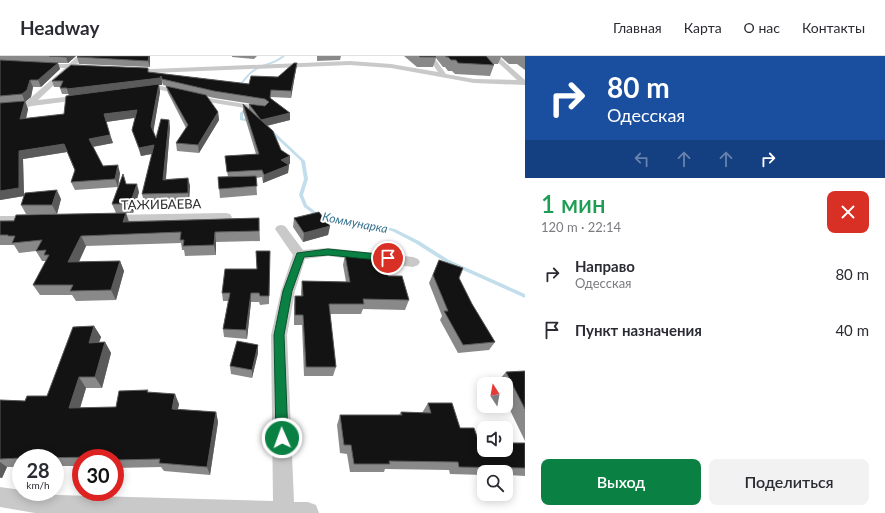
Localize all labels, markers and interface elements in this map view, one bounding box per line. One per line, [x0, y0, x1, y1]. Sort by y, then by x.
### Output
text: Headway [20, 16, 99, 39]
text: Главная [613, 19, 662, 36]
text: Карта [684, 19, 722, 36]
text: О нас [744, 19, 780, 36]
text: Контакты [802, 19, 865, 36]
text: 80 m [607, 70, 670, 104]
icon: right [541, 72, 593, 124]
text: Одесская [607, 104, 685, 126]
icon: left [631, 148, 653, 170]
icon: ahead [673, 148, 695, 170]
icon: ahead [715, 148, 737, 170]
icon: right [757, 148, 779, 170]
text: 1 мин [541, 189, 605, 218]
button: close [827, 191, 869, 233]
street label: ТАЖИБАЕВА [121, 195, 201, 213]
water label: Коммунарка [321, 209, 389, 236]
text: 120 m · 22:14 [541, 219, 621, 235]
pin [371, 241, 405, 275]
icon: arrive [377, 247, 399, 269]
text: Направо [575, 257, 635, 275]
icon: right [541, 263, 563, 285]
text: 80 m [835, 265, 869, 283]
text: Одесская [575, 275, 632, 291]
icon: arrive [541, 319, 563, 341]
text: Пункт назначения [575, 321, 702, 339]
text: 40 m [835, 321, 869, 339]
north arrow [477, 377, 513, 413]
map controls [477, 377, 513, 501]
position arrow [261, 417, 303, 459]
button: sound [477, 421, 513, 457]
speed limit sign: 30 [72, 449, 124, 501]
text: 28 [26, 458, 50, 482]
button: Выход [541, 459, 701, 505]
button: Поделиться [709, 459, 869, 505]
button: search [477, 465, 513, 501]
text: km/h [26, 479, 50, 491]

